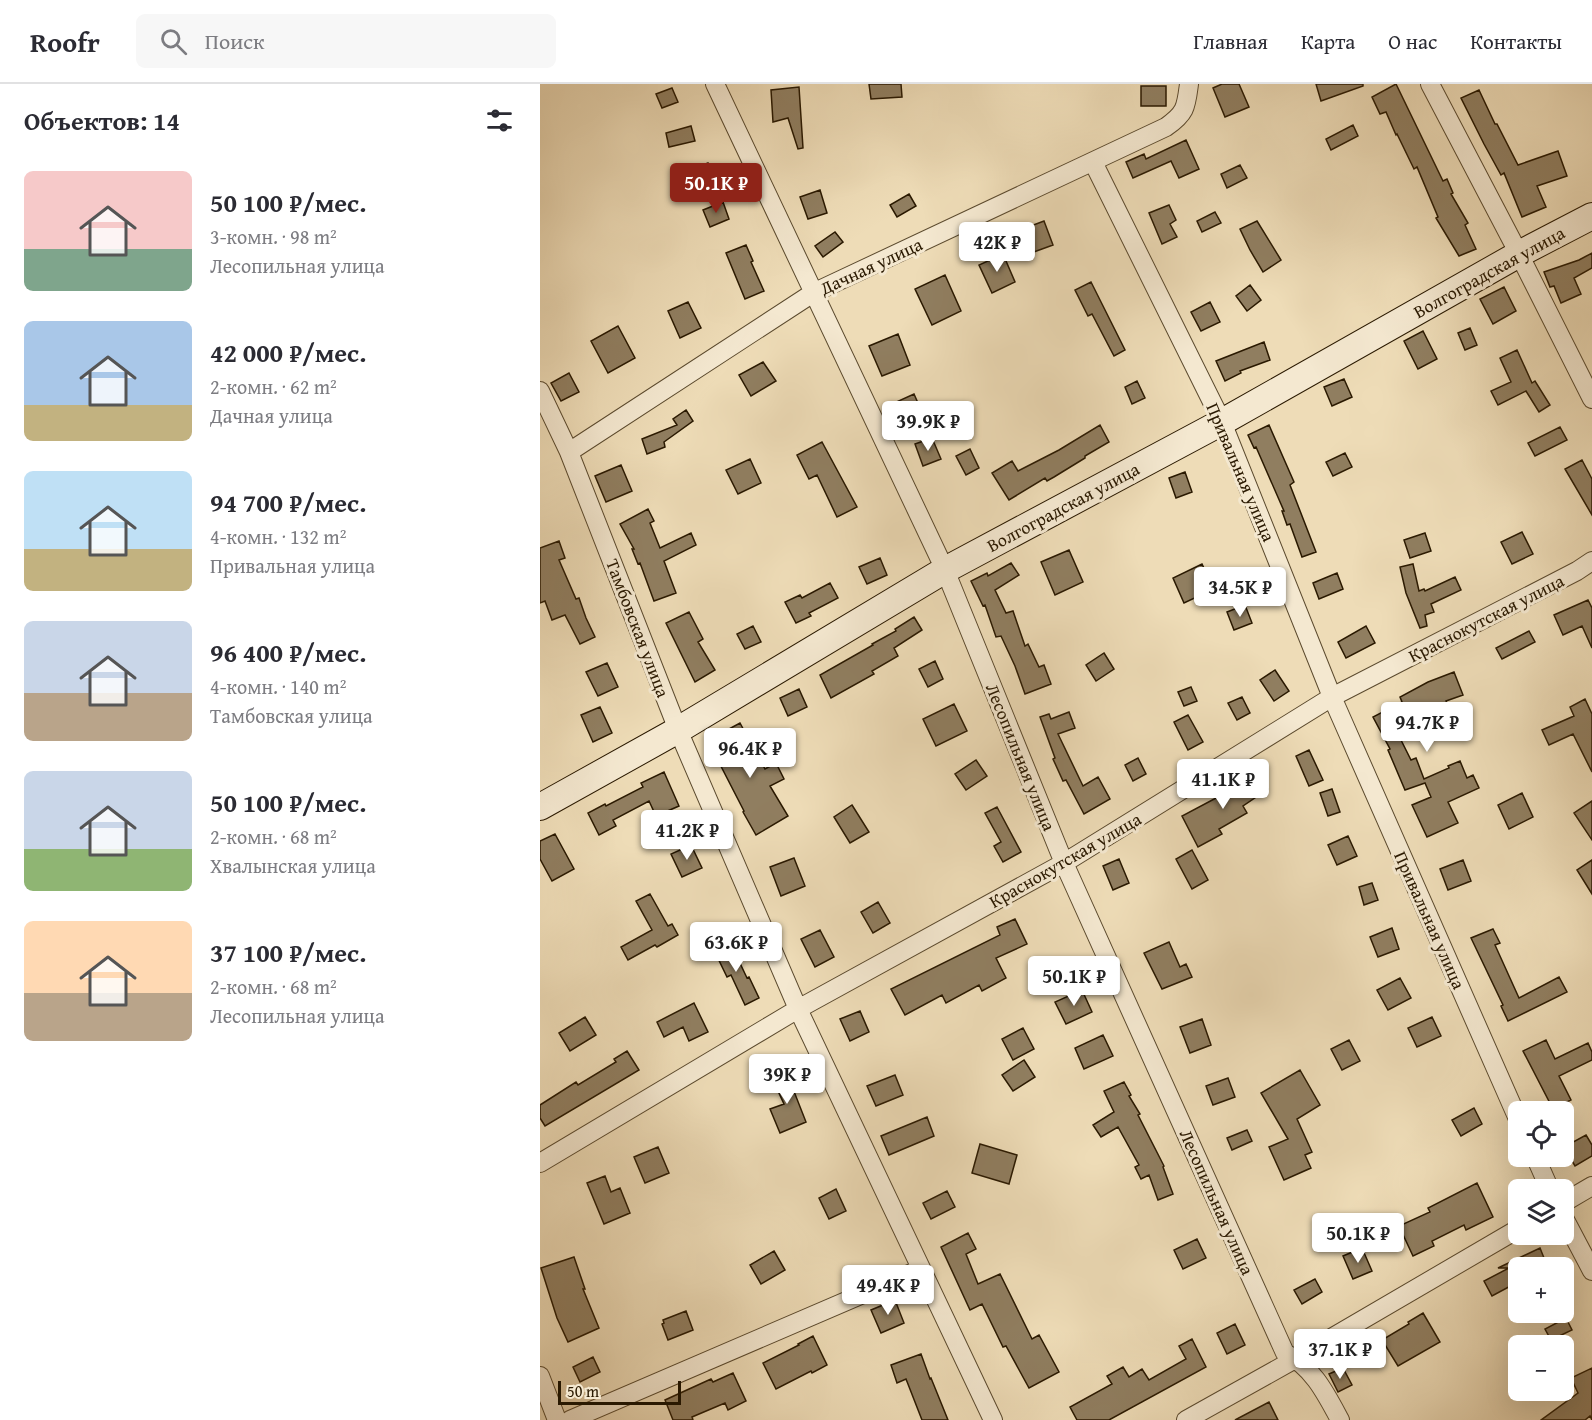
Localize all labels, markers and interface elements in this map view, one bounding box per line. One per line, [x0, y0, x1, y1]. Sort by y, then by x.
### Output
search box [136, 14, 556, 68]
text: Roofr [30, 21, 100, 62]
icon: search [157, 25, 190, 58]
text: Поиск [205, 25, 265, 57]
text: Главная [1193, 26, 1268, 57]
text: Карта [1301, 26, 1355, 57]
text: О нас [1388, 26, 1437, 57]
text: Контакты [1470, 26, 1562, 57]
text: Объектов: 14 [24, 101, 180, 140]
icon: filters [483, 104, 516, 137]
pin: 50.1K ₽ [661, 163, 771, 214]
text: 50.1K ₽ [684, 168, 748, 197]
text: 50 100 ₽/мес. [210, 183, 366, 222]
icon: home [72, 195, 144, 267]
street label: Волгоградская улица [1408, 219, 1570, 325]
text: 3-комн. · 98 m² [210, 222, 337, 251]
pin: 42K ₽ [955, 222, 1039, 273]
text: 42K ₽ [973, 227, 1021, 256]
street label: Дачная улица [814, 230, 927, 302]
text: Лесопильная улица [210, 251, 384, 280]
text: 42 000 ₽/мес. [210, 333, 366, 372]
icon: home [72, 345, 144, 417]
text: 2-комн. · 62 m² [210, 372, 337, 401]
street label: Привальная улица [1200, 398, 1283, 546]
text: Дачная улица [210, 401, 333, 430]
pin: 39.9K ₽ [873, 401, 983, 452]
text: 39.9K ₽ [896, 406, 960, 435]
street label: Волгоградская улица [982, 455, 1145, 559]
text: 94 700 ₽/мес. [210, 483, 366, 522]
icon: home [72, 495, 144, 567]
text: 4-комн. · 132 m² [210, 522, 346, 551]
text: Привальная улица [210, 551, 375, 580]
street label: Тамбовская улица [599, 555, 677, 702]
pin: 34.5K ₽ [1185, 567, 1295, 618]
street label: Краснокутская улица [1403, 567, 1569, 669]
text: 34.5K ₽ [1208, 572, 1272, 601]
text: 96 400 ₽/мес. [210, 633, 366, 672]
icon: home [72, 645, 144, 717]
text: 4-комн. · 140 m² [210, 672, 346, 701]
street label: Лесопильная улица [979, 679, 1063, 835]
text: Тамбовская улица [210, 701, 373, 730]
pin: 94.7K ₽ [1372, 702, 1482, 753]
text: 94.7K ₽ [1395, 707, 1459, 736]
pin: 96.4K ₽ [695, 728, 805, 779]
text: 96.4K ₽ [718, 733, 782, 762]
pin: 41.1K ₽ [1168, 759, 1278, 810]
text: 41.1K ₽ [1191, 764, 1255, 793]
text: 50 100 ₽/мес. [210, 783, 366, 822]
icon: home [72, 795, 144, 867]
street label: Краснокутская улица [984, 805, 1147, 915]
pin: 41.2K ₽ [632, 810, 742, 861]
text: 41.2K ₽ [655, 815, 719, 844]
text: 2-комн. · 68 m² [210, 822, 337, 851]
street label: Привальная улица [1387, 847, 1473, 994]
text: Хвалынская улица [210, 851, 376, 880]
pin: 63.6K ₽ [681, 922, 791, 973]
text: 63.6K ₽ [704, 927, 768, 956]
text: 37 100 ₽/мес. [210, 933, 366, 972]
icon: home [72, 945, 144, 1017]
pin: 50.1K ₽ [1019, 956, 1129, 1007]
text: 50.1K ₽ [1042, 961, 1106, 990]
text: 2-комн. · 68 m² [210, 972, 337, 1001]
text: Лесопильная улица [210, 1001, 384, 1030]
pin: 39K ₽ [745, 1054, 829, 1105]
text: 39K ₽ [763, 1059, 811, 1088]
map controls [1508, 1101, 1574, 1401]
button: locate [1508, 1101, 1574, 1167]
street label: Лесопильная улица [1173, 1125, 1261, 1280]
button: layers [1508, 1179, 1574, 1245]
pin: 50.1K ₽ [1303, 1213, 1413, 1264]
text: 50.1K ₽ [1326, 1218, 1390, 1247]
button: + [1508, 1257, 1574, 1323]
pin: 49.4K ₽ [833, 1265, 943, 1316]
text: 49.4K ₽ [856, 1270, 920, 1299]
pin: 37.1K ₽ [1285, 1329, 1395, 1380]
text: 37.1K ₽ [1308, 1334, 1372, 1363]
button: − [1508, 1335, 1574, 1401]
scale bar [558, 1378, 681, 1406]
text: 50 m [567, 1379, 599, 1403]

